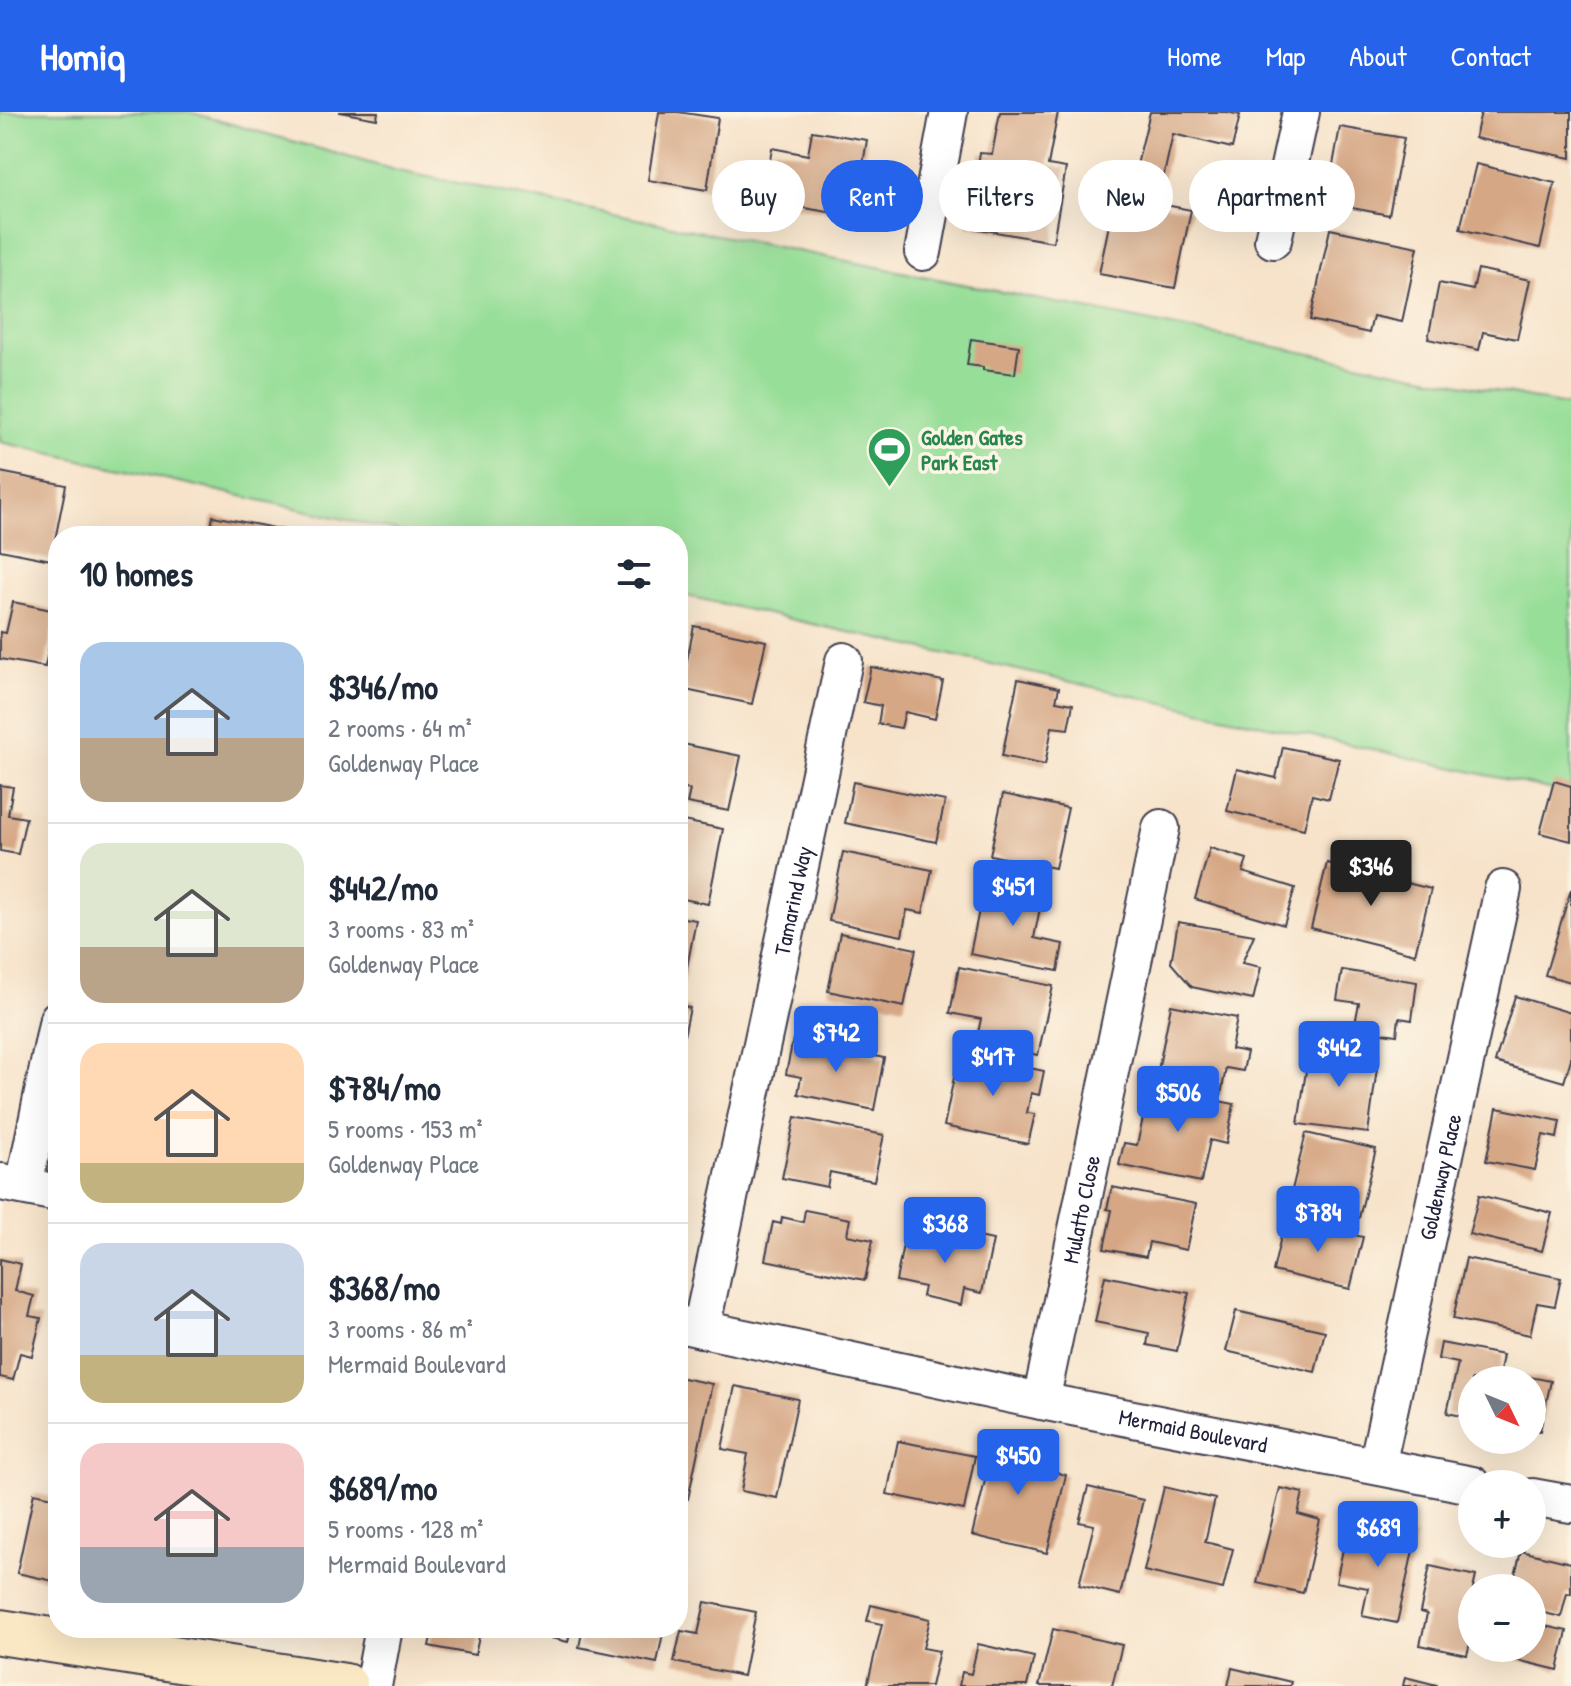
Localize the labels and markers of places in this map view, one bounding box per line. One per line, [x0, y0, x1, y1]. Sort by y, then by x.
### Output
place label: Golden Gates Park East [921, 422, 1023, 477]
sports icon: Golden Gates Park East [866, 426, 914, 489]
pin: $346 [1324, 840, 1418, 908]
pin: $451 [966, 860, 1060, 928]
pin: $742 [789, 1006, 883, 1074]
pin: $442 [1292, 1021, 1386, 1089]
pin: $417 [946, 1030, 1040, 1098]
pin: $506 [1131, 1066, 1225, 1134]
pin: $784 [1271, 1186, 1365, 1254]
pin: $368 [898, 1197, 992, 1265]
pin: $450 [971, 1429, 1065, 1497]
pin: $689 [1331, 1501, 1425, 1569]

